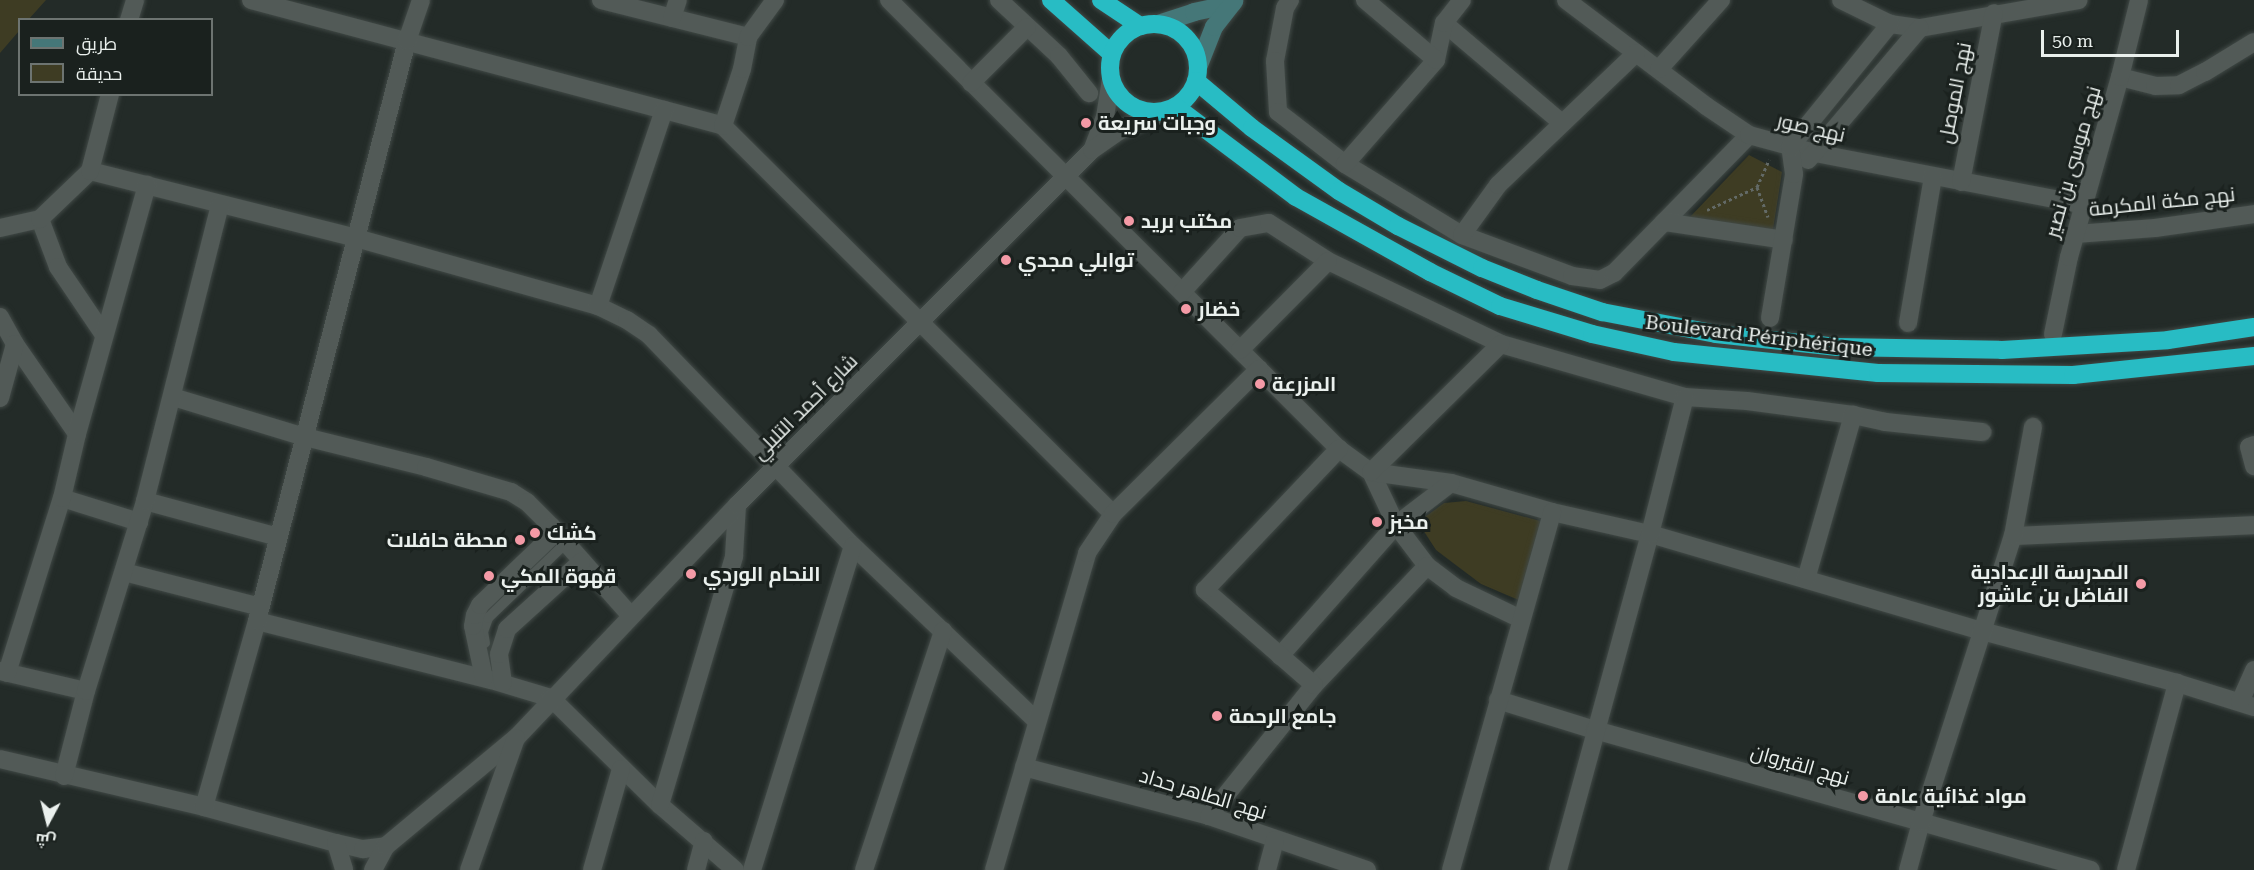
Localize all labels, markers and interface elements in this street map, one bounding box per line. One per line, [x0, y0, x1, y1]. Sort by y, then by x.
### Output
legend [18, 18, 213, 96]
scale bar [2044, 18, 2182, 56]
text: 50 m [2052, 30, 2093, 51]
text: طريق [76, 33, 117, 54]
street label: نهج الموصل [1933, 40, 1977, 146]
text: حديقة [76, 63, 122, 84]
street label: نهج موسى بن نصير [2040, 83, 2106, 241]
street label: نهج صور [1774, 109, 1848, 147]
place label: وجبات سريعة [1098, 111, 1216, 135]
marker: وجبات سريعة [1079, 116, 1093, 130]
street label: نهج مكة المكرمة [2088, 182, 2236, 222]
place label: مكتب بريد [1141, 209, 1232, 233]
marker: مكتب بريد [1122, 214, 1136, 228]
place label: توابلي مجدي [1018, 248, 1134, 272]
marker: توابلي مجدي [999, 253, 1013, 267]
place label: خضار [1198, 297, 1240, 321]
marker: خضار [1179, 302, 1193, 316]
street label: Boulevard Périphérique [1644, 310, 1874, 362]
street label: شارع أحمد التليلي [747, 349, 863, 465]
place label: المزرعة [1272, 372, 1336, 396]
marker: المزرعة [1253, 377, 1267, 391]
place label: مخبز [1389, 510, 1429, 534]
marker: مخبز [1370, 515, 1384, 529]
place label: كشك [547, 521, 597, 545]
marker: كشك [528, 526, 542, 540]
place label: محطة حافلات [387, 528, 508, 552]
marker: محطة حافلات [513, 533, 527, 547]
place label: المدرسة الإعدادية الفاضل بن عاشور [1971, 560, 2129, 607]
place label: النحام الوردي [703, 562, 820, 586]
place label: قهوة المكي [501, 564, 616, 588]
marker: النحام الوردي [684, 567, 698, 581]
marker: قهوة المكي [482, 569, 496, 583]
marker: المدرسة الإعدادية الفاضل بن عاشور [2134, 577, 2148, 591]
place label: جامع الرحمة [1229, 704, 1337, 728]
marker: جامع الرحمة [1210, 709, 1224, 723]
street label: نهج القيروان [1748, 740, 1852, 790]
street label: نهج الطاهر حداد [1136, 763, 1270, 825]
place label: مواد غذائية عامة [1875, 784, 2027, 808]
marker: مواد غذائية عامة [1856, 789, 1870, 803]
north arrow [18, 792, 78, 852]
text: ش [34, 830, 57, 851]

